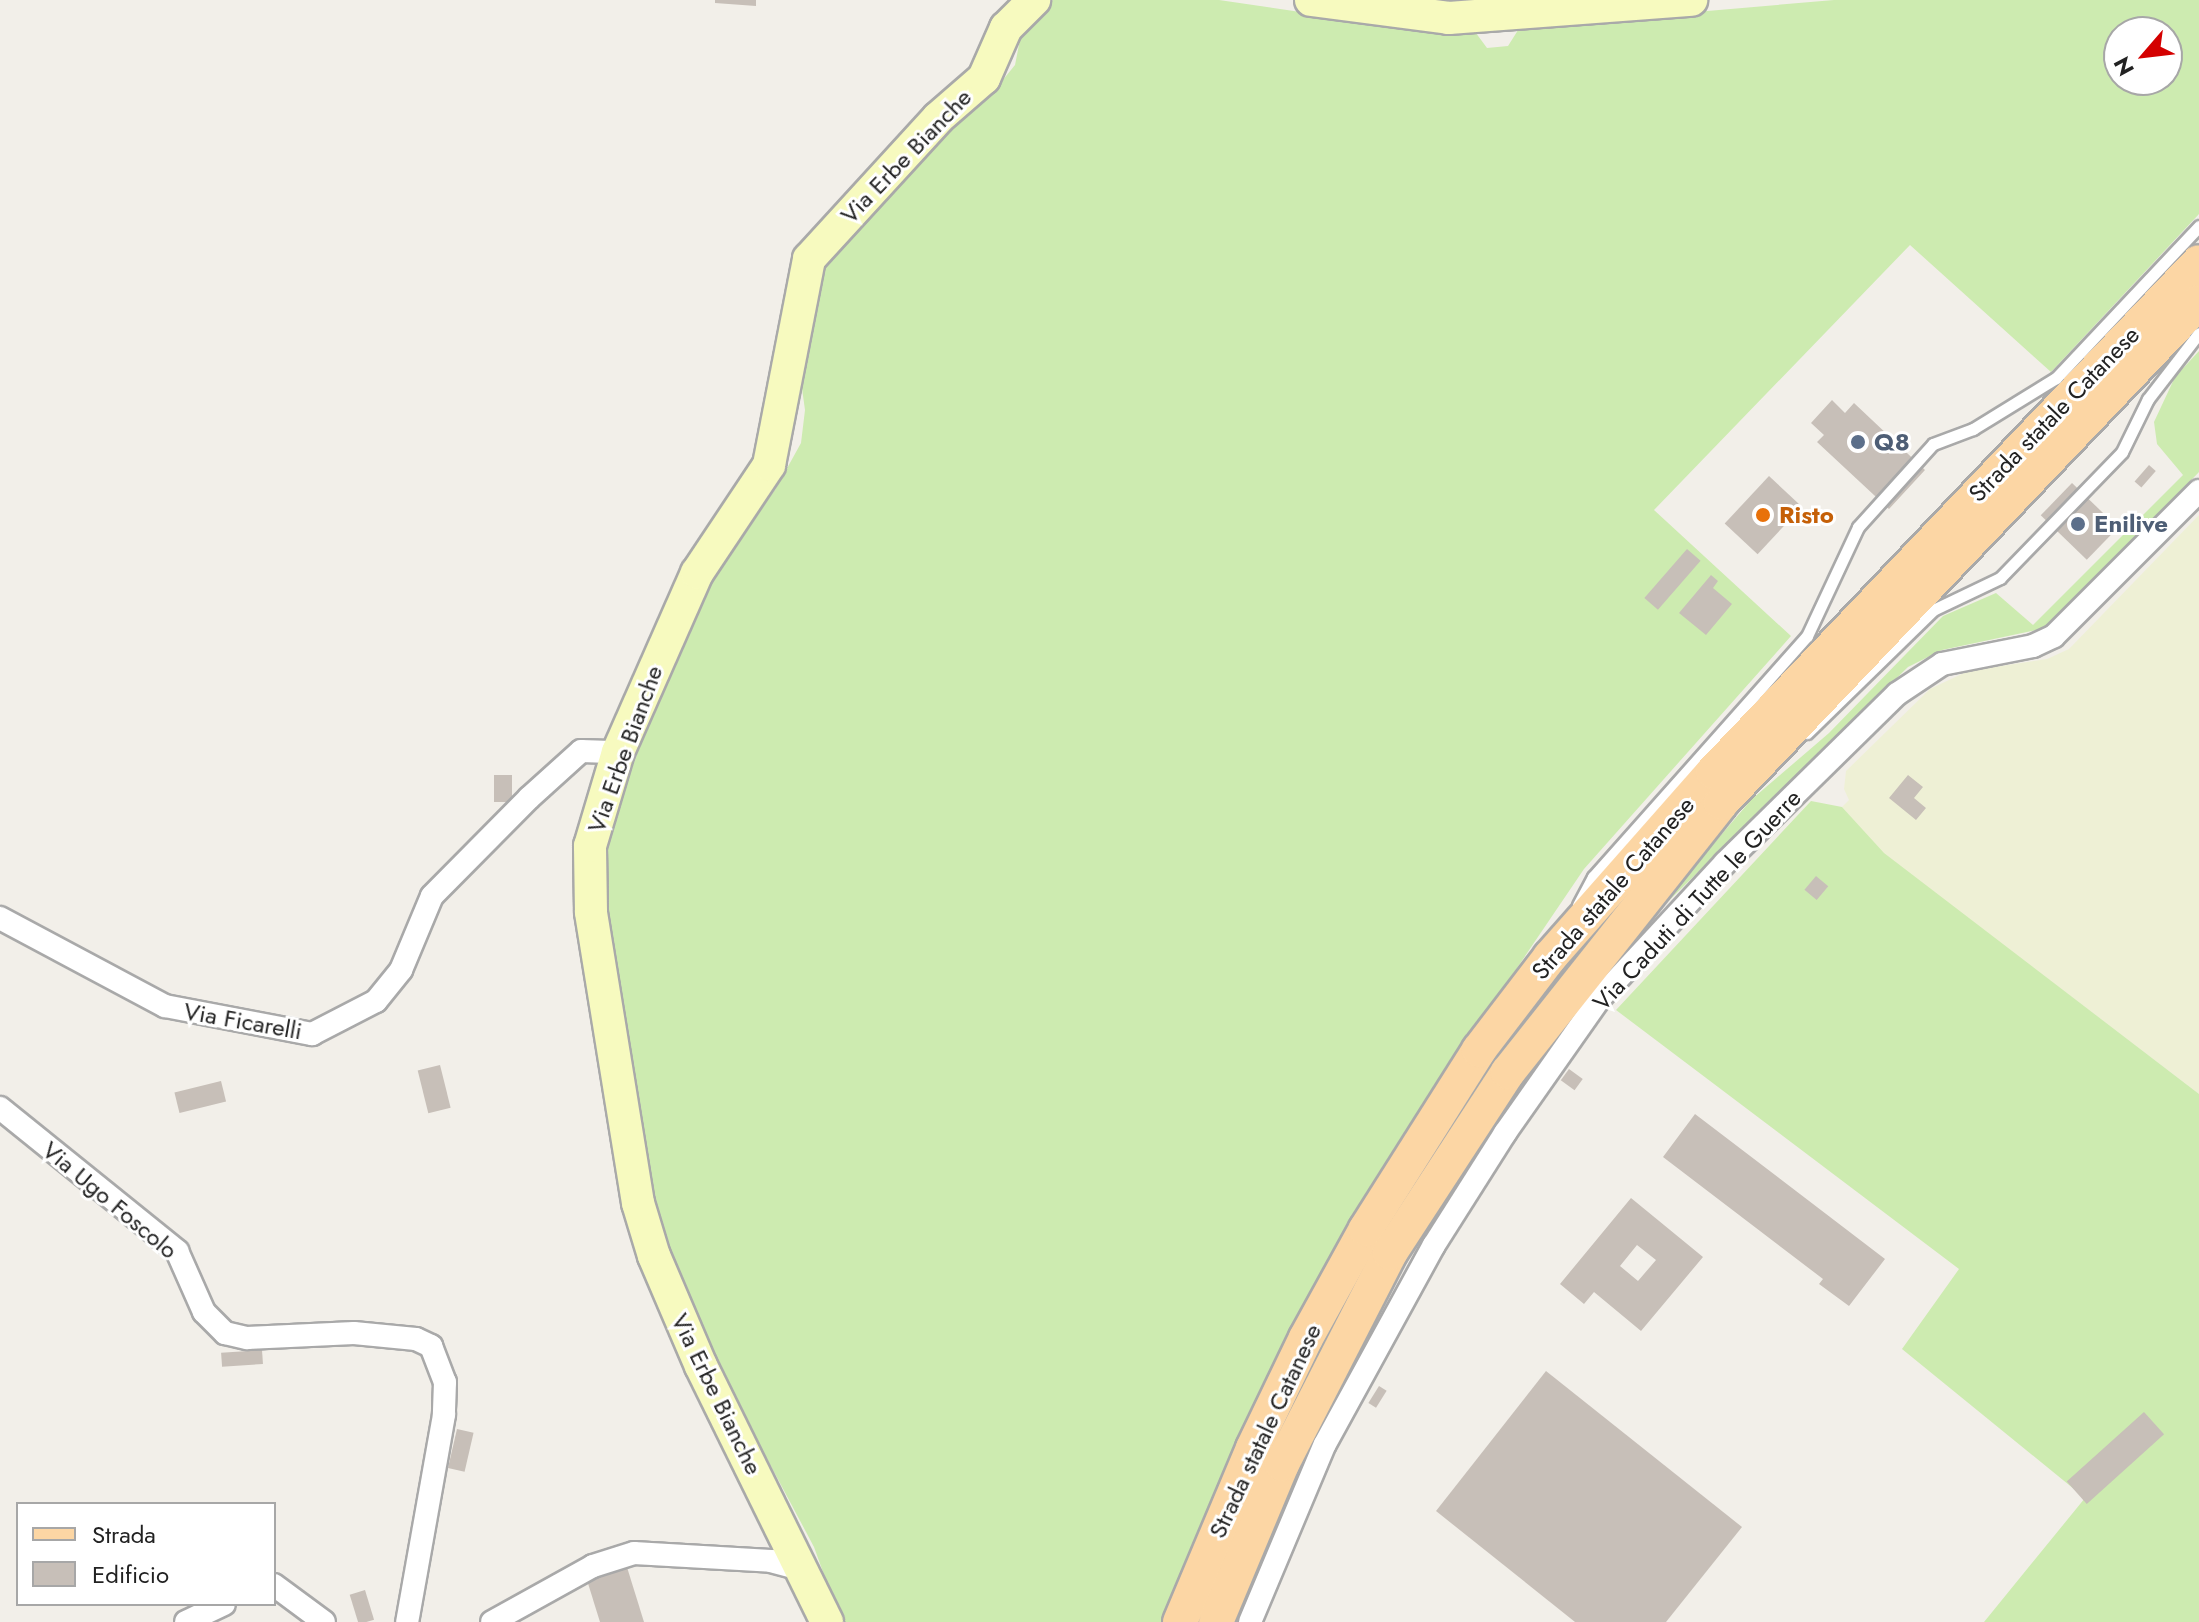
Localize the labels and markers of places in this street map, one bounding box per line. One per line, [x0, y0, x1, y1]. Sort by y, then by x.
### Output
place label: Q8 [1874, 428, 1910, 456]
marker: Q8 [1849, 433, 1867, 451]
place label: Risto [1779, 501, 1834, 529]
marker: Risto [1754, 506, 1772, 524]
place label: Enilive [2094, 510, 2168, 538]
marker: Enilive [2069, 515, 2087, 533]

